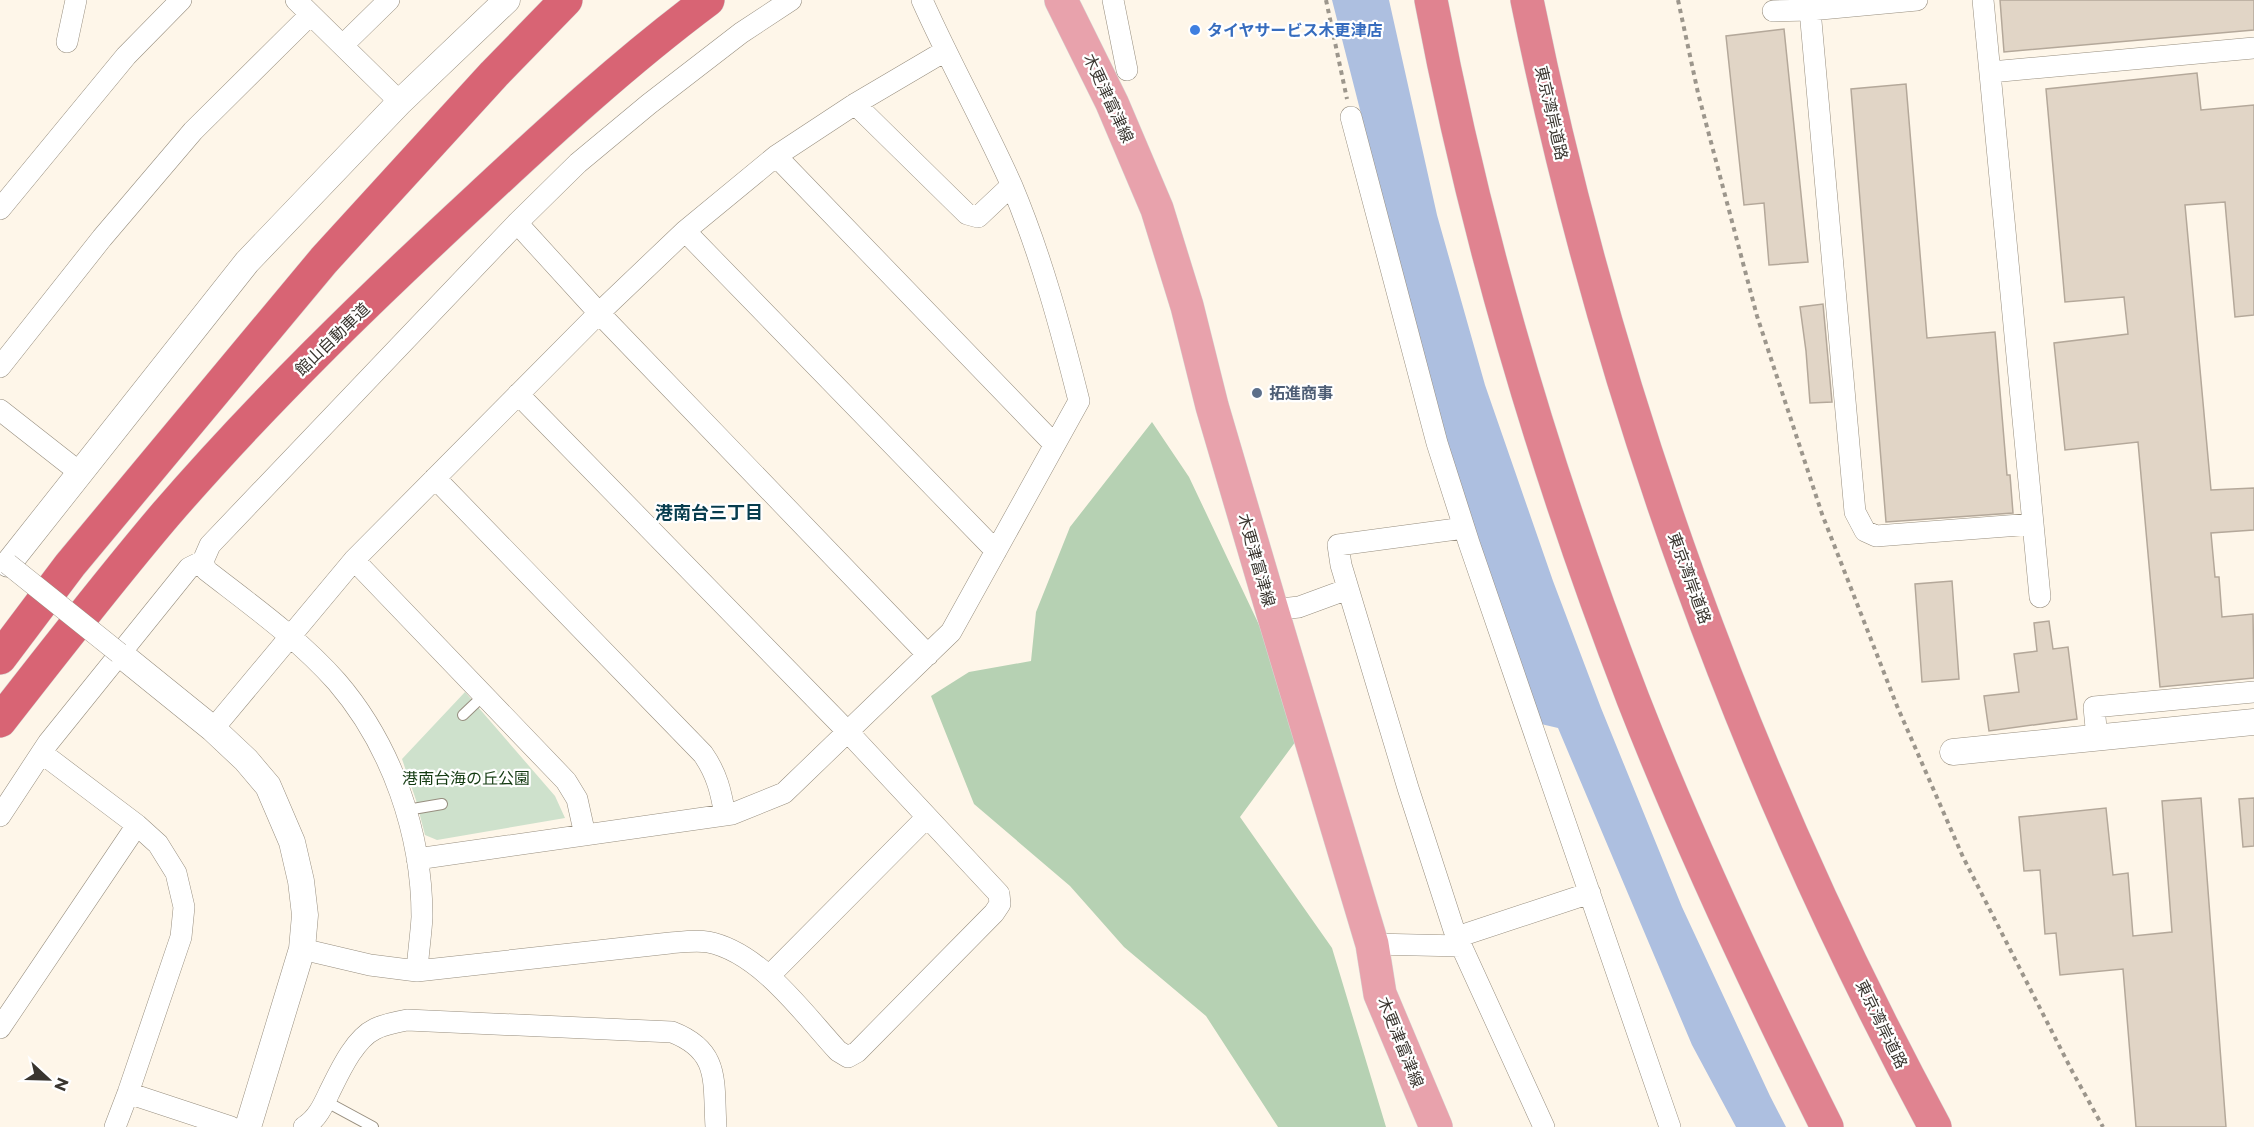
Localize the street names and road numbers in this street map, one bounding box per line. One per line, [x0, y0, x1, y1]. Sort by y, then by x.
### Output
street label: 木更津富津線 [1080, 51, 1137, 146]
street label: 東京湾岸道路 [1531, 64, 1572, 162]
street label: 館山自動車道 [291, 299, 373, 380]
street label: 木更津富津線 [1234, 511, 1279, 609]
street label: 東京湾岸道路 [1664, 530, 1715, 627]
street label: 東京湾岸道路 [1852, 977, 1911, 1072]
street label: 木更津富津線 [1374, 994, 1427, 1090]

